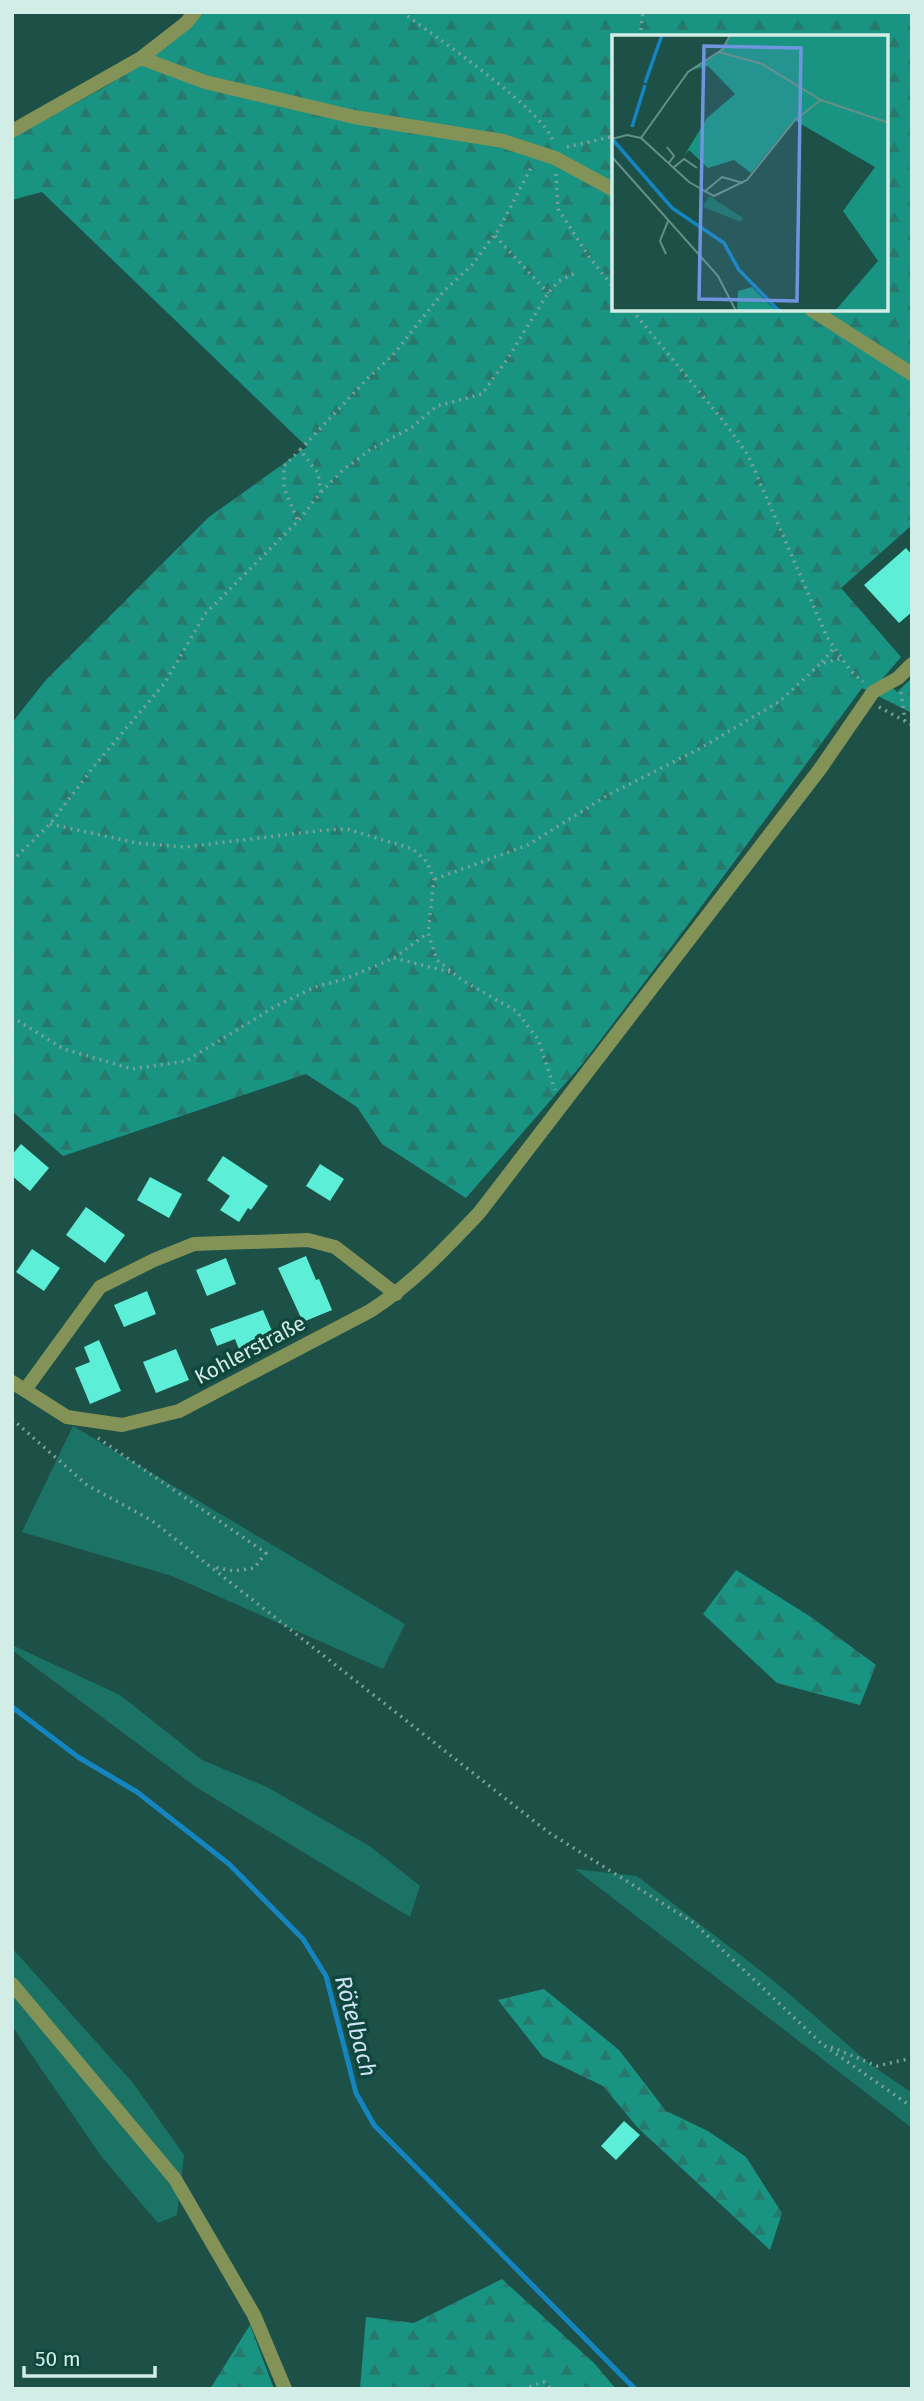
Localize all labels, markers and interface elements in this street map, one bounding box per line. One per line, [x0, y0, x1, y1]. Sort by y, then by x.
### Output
inset map [612, 35, 889, 312]
street label: Kohlerstraße [190, 1310, 310, 1390]
water label: Rötelbach [329, 1972, 383, 2080]
scale bar [24, 2334, 156, 2378]
text: 50 m [35, 2346, 81, 2372]

